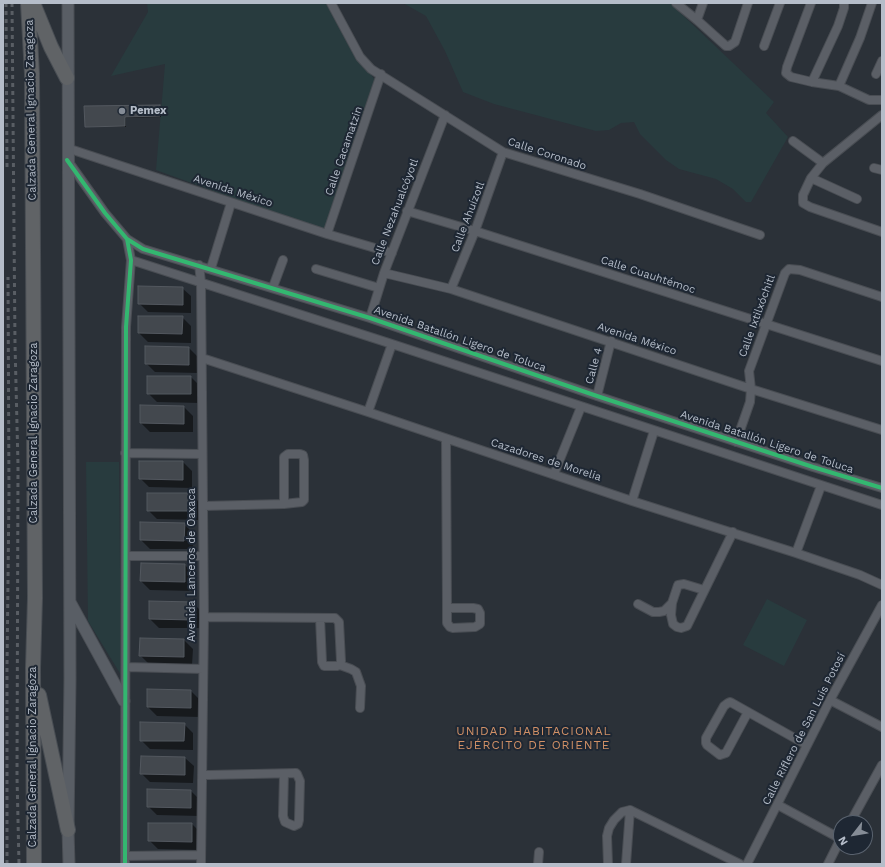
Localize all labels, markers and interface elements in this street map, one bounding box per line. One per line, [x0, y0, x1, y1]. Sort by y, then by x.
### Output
street label: Calzada General Ignacio Zaragoza [23, 19, 39, 201]
place label: Pemex [130, 104, 166, 118]
street label: Calle Cacamatzin [323, 105, 365, 197]
marker: Pemex [117, 106, 127, 116]
street label: Calle Coronado [506, 135, 588, 173]
street label: Calle Nezahualcóyotl [369, 157, 421, 267]
street label: Avenida México [192, 172, 274, 210]
street label: Calle Ahuízotl [448, 180, 488, 254]
street label: Calle Cuauhtémoc [599, 253, 697, 297]
street label: Calle Ixtilxóchitl [736, 273, 778, 359]
street label: Avenida Batallón Ligero de Toluca [372, 303, 548, 375]
street label: Avenida México [596, 320, 678, 358]
street label: Calzada General Ignacio Zaragoza [27, 343, 41, 523]
street label: Calle 4 [583, 346, 605, 386]
street label: Avenida Batallón Ligero de Toluca [679, 408, 855, 476]
street label: Cazadores de Morelia [489, 436, 603, 484]
street label: Avenida Lanceros de Oaxaca [185, 488, 199, 642]
street label: Calle Riflero de San Luis Potosí [760, 651, 848, 807]
street label: Calzada General Ignacio Zaragoza [26, 667, 40, 847]
district label: UNIDAD HABITACIONAL EJÉRCITO DE ORIENTE [456, 724, 612, 752]
north arrow [833, 815, 873, 855]
text: N [835, 834, 851, 848]

